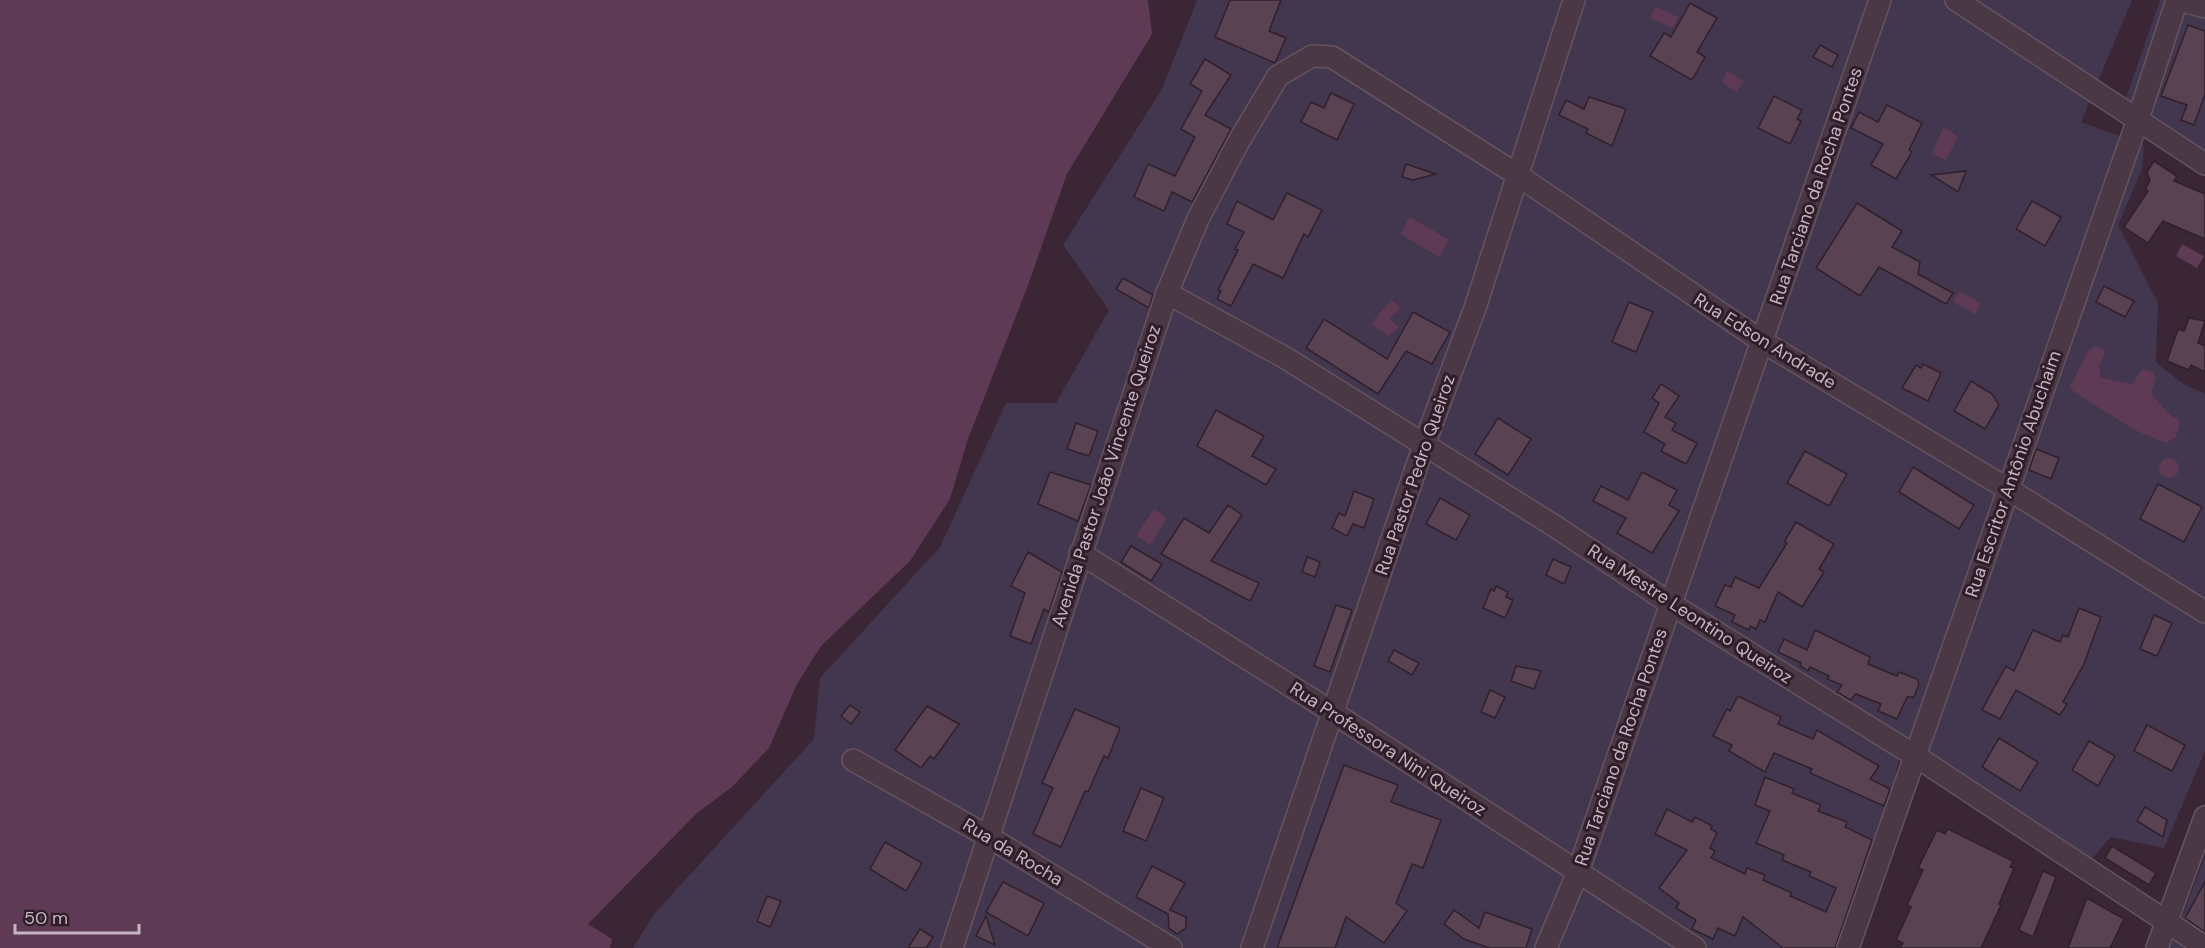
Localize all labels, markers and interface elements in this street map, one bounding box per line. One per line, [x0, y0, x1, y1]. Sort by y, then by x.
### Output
street label: Rua Tarciano da Rocha Pontes [1764, 64, 1868, 308]
street label: Rua Edson Andrade [1689, 288, 1841, 394]
street label: Avenida Pastor João Vincente Queiroz [1046, 322, 1166, 630]
street label: Rua Escritor Antônio Abuchaim [1959, 348, 2067, 600]
street label: Rua Pastor Pedro Queiroz [1369, 372, 1461, 578]
street label: Rua Mestre Leontino Queiroz [1583, 539, 1797, 689]
street label: Rua Tarciano da Rocha Pontes [1569, 625, 1673, 869]
street label: Rua Professora Nini Queiroz [1285, 677, 1491, 821]
street label: Rua da Rocha [959, 813, 1067, 891]
scale bar [15, 897, 140, 935]
text: 50 m [24, 906, 68, 930]

